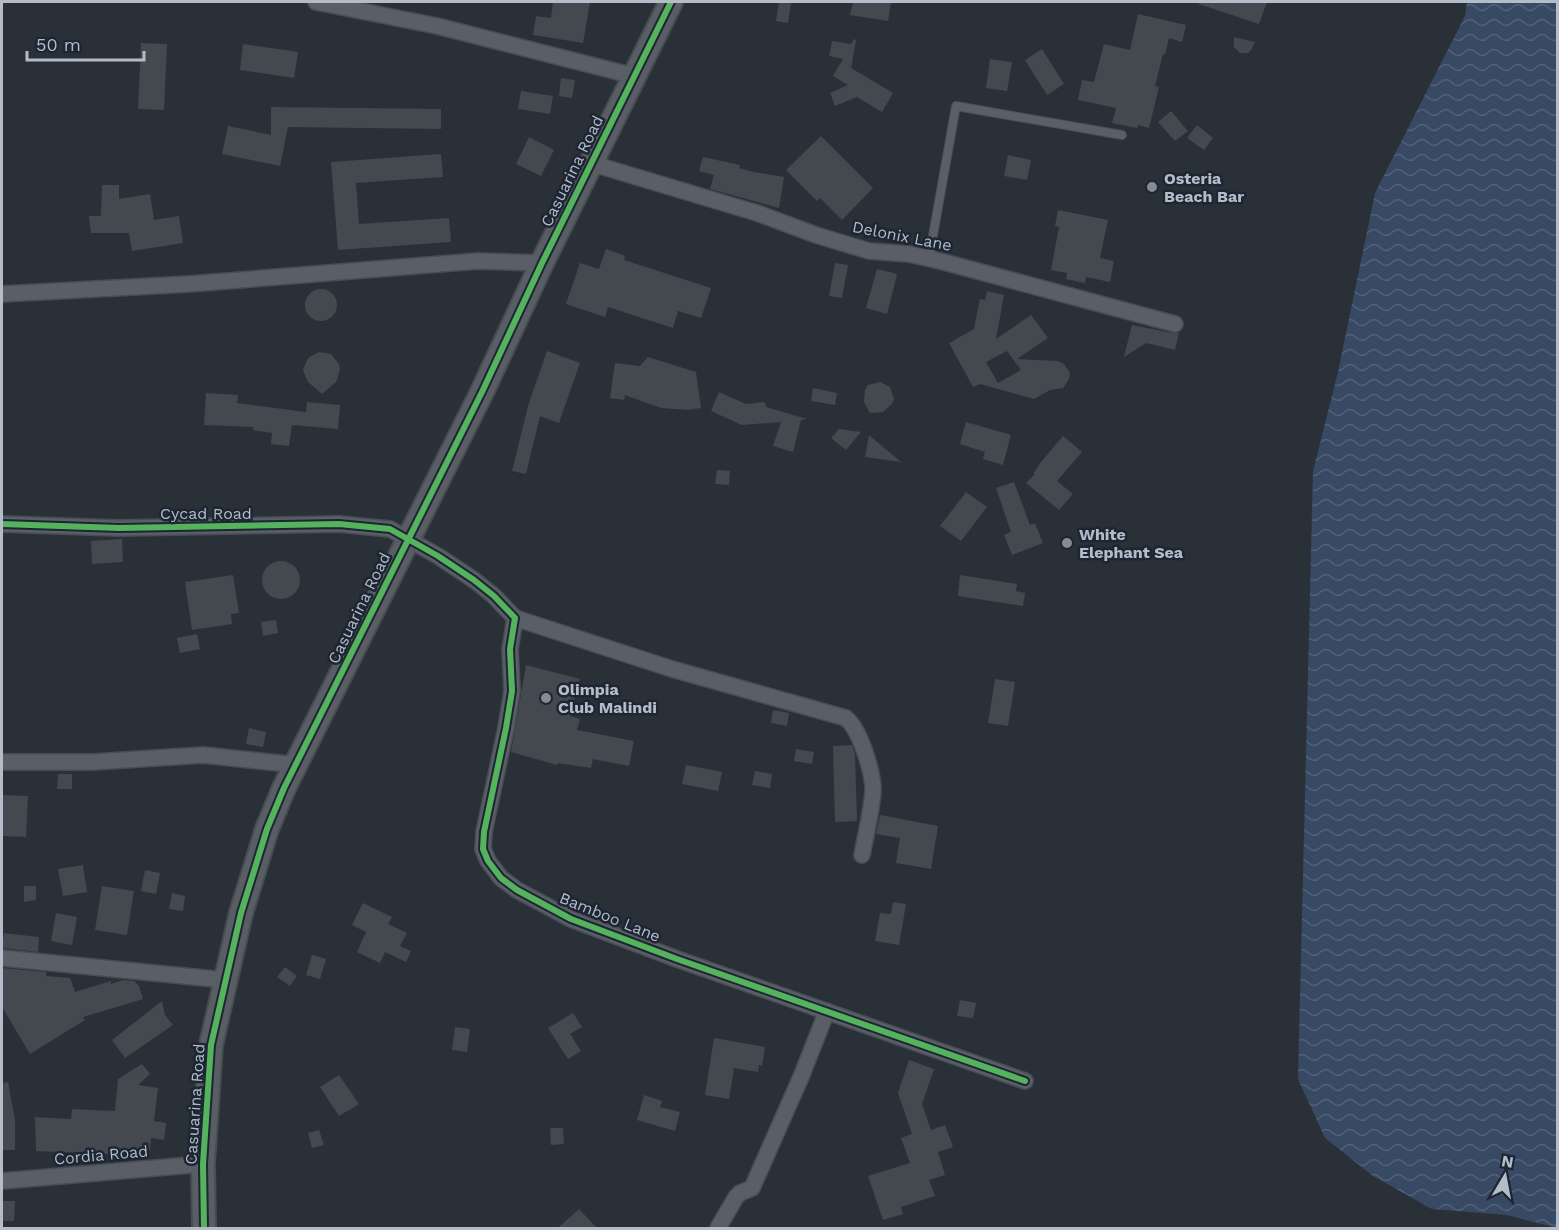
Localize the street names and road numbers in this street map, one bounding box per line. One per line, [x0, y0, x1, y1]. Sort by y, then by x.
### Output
street label: Casuarina Road [537, 112, 607, 230]
street label: Delonix Lane [851, 217, 953, 255]
street label: Cycad Road [160, 504, 252, 523]
street label: Casuarina Road [324, 549, 394, 667]
street label: Bamboo Lane [557, 888, 663, 946]
street label: Casuarina Road [181, 1043, 209, 1165]
street label: Cordia Road [53, 1141, 149, 1169]

